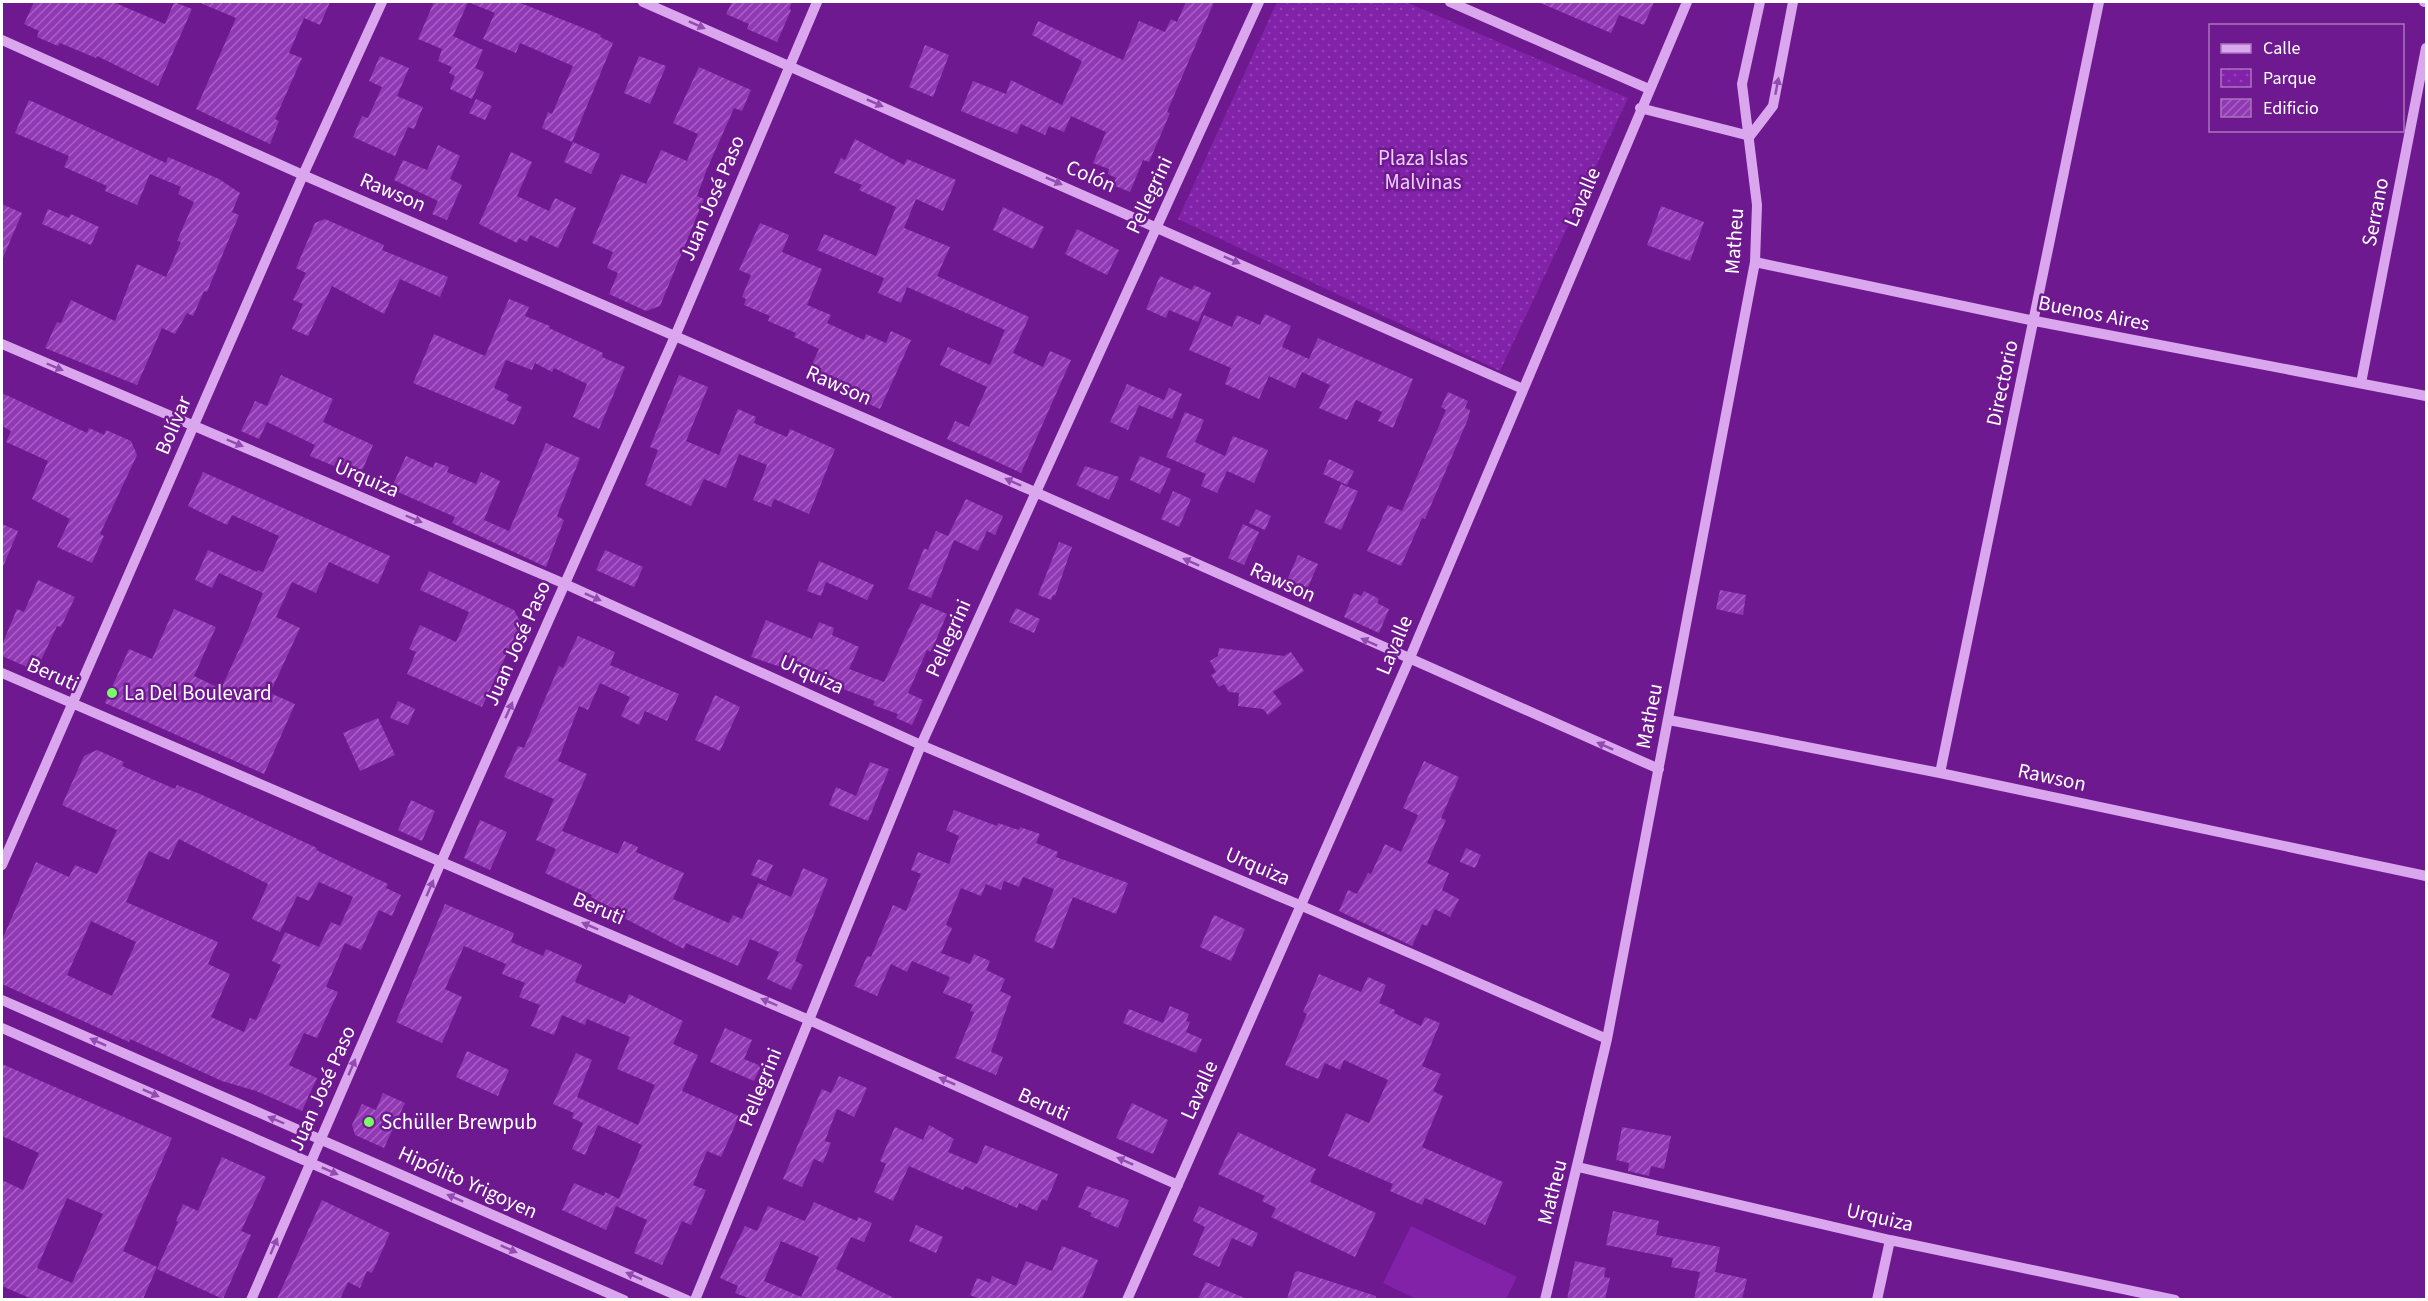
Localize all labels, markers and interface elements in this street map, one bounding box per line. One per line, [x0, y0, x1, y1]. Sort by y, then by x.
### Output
one-way arrow [688, 20, 706, 30]
legend [2209, 24, 2404, 132]
text: Calle [2263, 36, 2301, 61]
text: Parque [2263, 66, 2316, 91]
one-way arrow [1773, 76, 1782, 95]
text: Edificio [2263, 96, 2319, 121]
one-way arrow [867, 98, 885, 108]
street label: Juan José Paso [672, 130, 752, 266]
park label: Plaza Islas Malvinas [1378, 143, 1468, 197]
street label: Pellegrini [1118, 151, 1180, 239]
street label: Colón [1061, 152, 1121, 200]
street label: Lavalle [1556, 163, 1608, 231]
street label: Rawson [355, 165, 431, 219]
street label: Serrano [2354, 175, 2396, 249]
one-way arrow [1045, 177, 1063, 186]
street label: Matheu [1717, 207, 1751, 275]
one-way arrow [1224, 255, 1241, 264]
street label: Buenos Aires [2036, 288, 2152, 339]
street label: Directorio [1978, 337, 2026, 429]
street label: Rawson [801, 357, 877, 413]
one-way arrow [47, 362, 65, 372]
street label: Bolívar [147, 390, 199, 459]
one-way arrow [227, 438, 244, 447]
street label: Urquiza [330, 451, 404, 505]
one-way arrow [1005, 478, 1022, 487]
one-way arrow [406, 515, 423, 524]
street label: Rawson [1245, 554, 1321, 610]
one-way arrow [1182, 557, 1200, 567]
street label: Juan José Paso [476, 576, 558, 710]
one-way arrow [585, 592, 603, 602]
street label: Pellegrini [918, 594, 978, 682]
street label: Lavalle [1368, 611, 1420, 679]
one-way arrow [1361, 637, 1378, 646]
street label: Urquiza [775, 646, 849, 702]
street label: Beruti [22, 649, 84, 699]
place label: La Del Boulevard [124, 678, 272, 708]
street label: Matheu [1628, 681, 1670, 751]
marker: La Del Boulevard [105, 686, 119, 700]
one-way arrow [504, 701, 513, 718]
one-way arrow [1596, 741, 1614, 751]
street label: Rawson [2015, 755, 2089, 799]
street label: Urquiza [1221, 839, 1295, 893]
one-way arrow [426, 879, 435, 897]
street label: Beruti [568, 884, 630, 932]
one-way arrow [581, 921, 598, 930]
one-way arrow [760, 998, 777, 1007]
street label: Juan José Paso [281, 1021, 363, 1155]
one-way arrow [89, 1038, 106, 1047]
street label: Pellegrini [731, 1043, 789, 1131]
street label: Lavalle [1173, 1056, 1225, 1124]
one-way arrow [348, 1058, 357, 1076]
one-way arrow [938, 1076, 956, 1086]
street label: Beruti [1013, 1079, 1075, 1129]
one-way arrow [143, 1089, 160, 1098]
place label: Schüller Brewpub [381, 1107, 537, 1137]
one-way arrow [267, 1115, 285, 1125]
marker: Schüller Brewpub [362, 1115, 376, 1129]
street label: Hipólito Yrigoyen [394, 1138, 542, 1226]
one-way arrow [1116, 1156, 1134, 1165]
street label: Matheu [1529, 1156, 1575, 1228]
one-way arrow [322, 1166, 340, 1176]
one-way arrow [446, 1193, 464, 1203]
street label: Urquiza [1844, 1195, 1916, 1239]
one-way arrow [270, 1237, 279, 1254]
one-way arrow [500, 1244, 518, 1254]
one-way arrow [624, 1271, 642, 1281]

